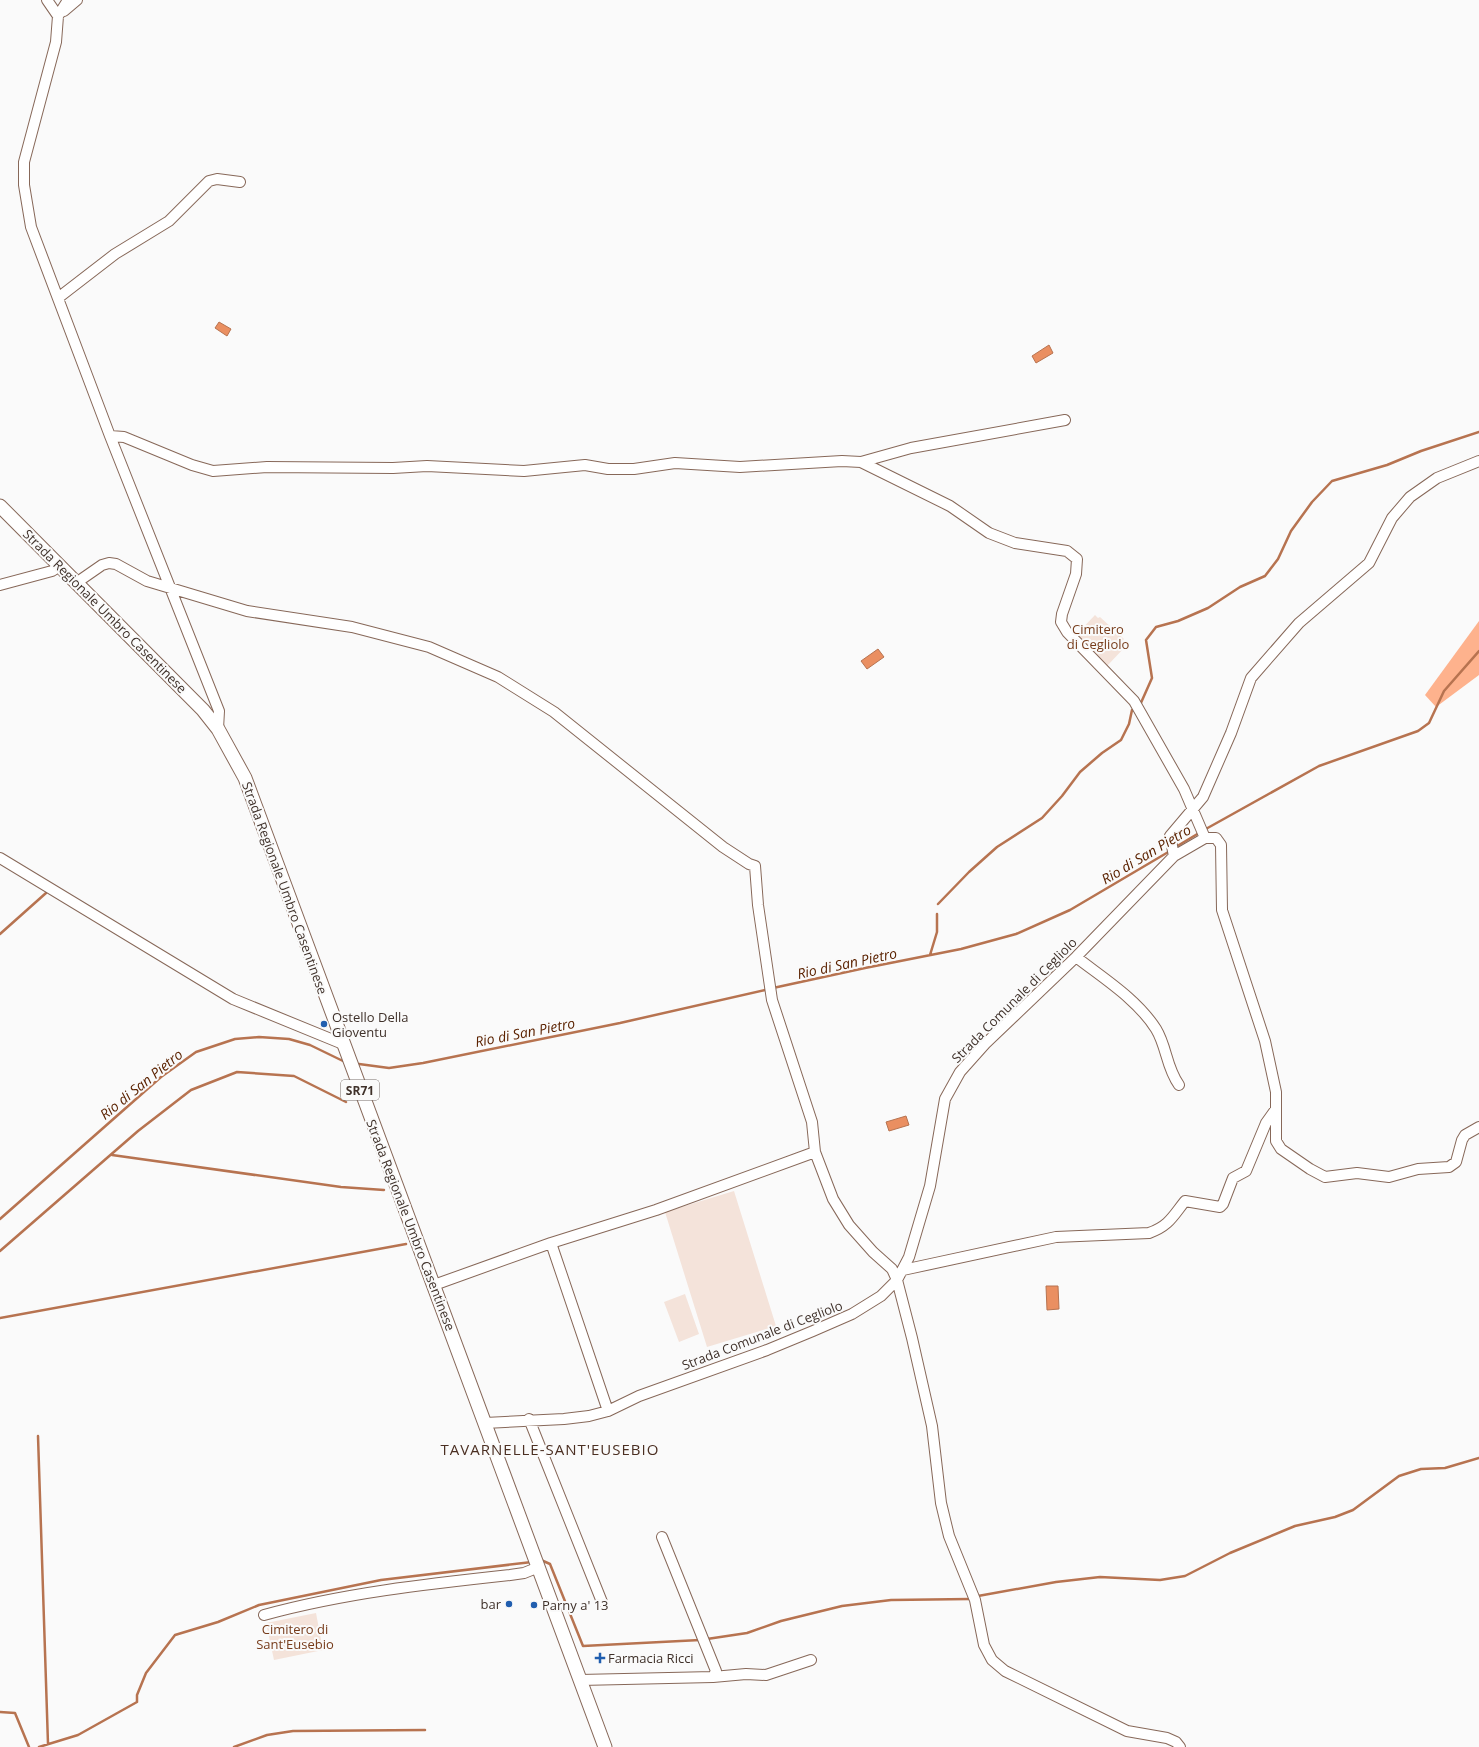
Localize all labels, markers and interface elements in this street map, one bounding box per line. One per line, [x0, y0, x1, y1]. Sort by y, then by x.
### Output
street label: Strada Regionale Umbro Casentinese [19, 525, 191, 697]
park label: Cimitero di Cegliolo [1067, 620, 1129, 653]
street label: Strada Regionale Umbro Casentinese [238, 779, 332, 997]
water label: Rio di San Pietro [1098, 820, 1194, 888]
street label: Strada Comunale di Cegliolo [947, 933, 1081, 1067]
water label: Rio di San Pietro [795, 943, 899, 983]
place label: Ostello Della Gioventu [332, 1008, 409, 1041]
water label: Rio di San Pietro [473, 1013, 577, 1051]
marker: Ostello Della Gioventu [319, 1019, 329, 1029]
water label: Rio di San Pietro [96, 1045, 186, 1123]
road number: SR71 [341, 1080, 379, 1100]
street label: Strada Regionale Umbro Casentinese [362, 1117, 460, 1333]
street label: Strada Comunale di Cegliolo [679, 1296, 845, 1374]
district label: TAVARNELLE-SANT'EUSEBIO [441, 1439, 659, 1459]
place label: bar [481, 1595, 502, 1613]
place label: Parny a' 13 [542, 1596, 609, 1614]
marker: bar [504, 1599, 514, 1609]
marker: Parny a' 13 [529, 1600, 539, 1610]
park label: Cimitero di Sant'Eusebio [256, 1620, 334, 1653]
place label: Farmacia Ricci [608, 1649, 694, 1667]
marker: Farmacia Ricci [595, 1653, 605, 1663]

